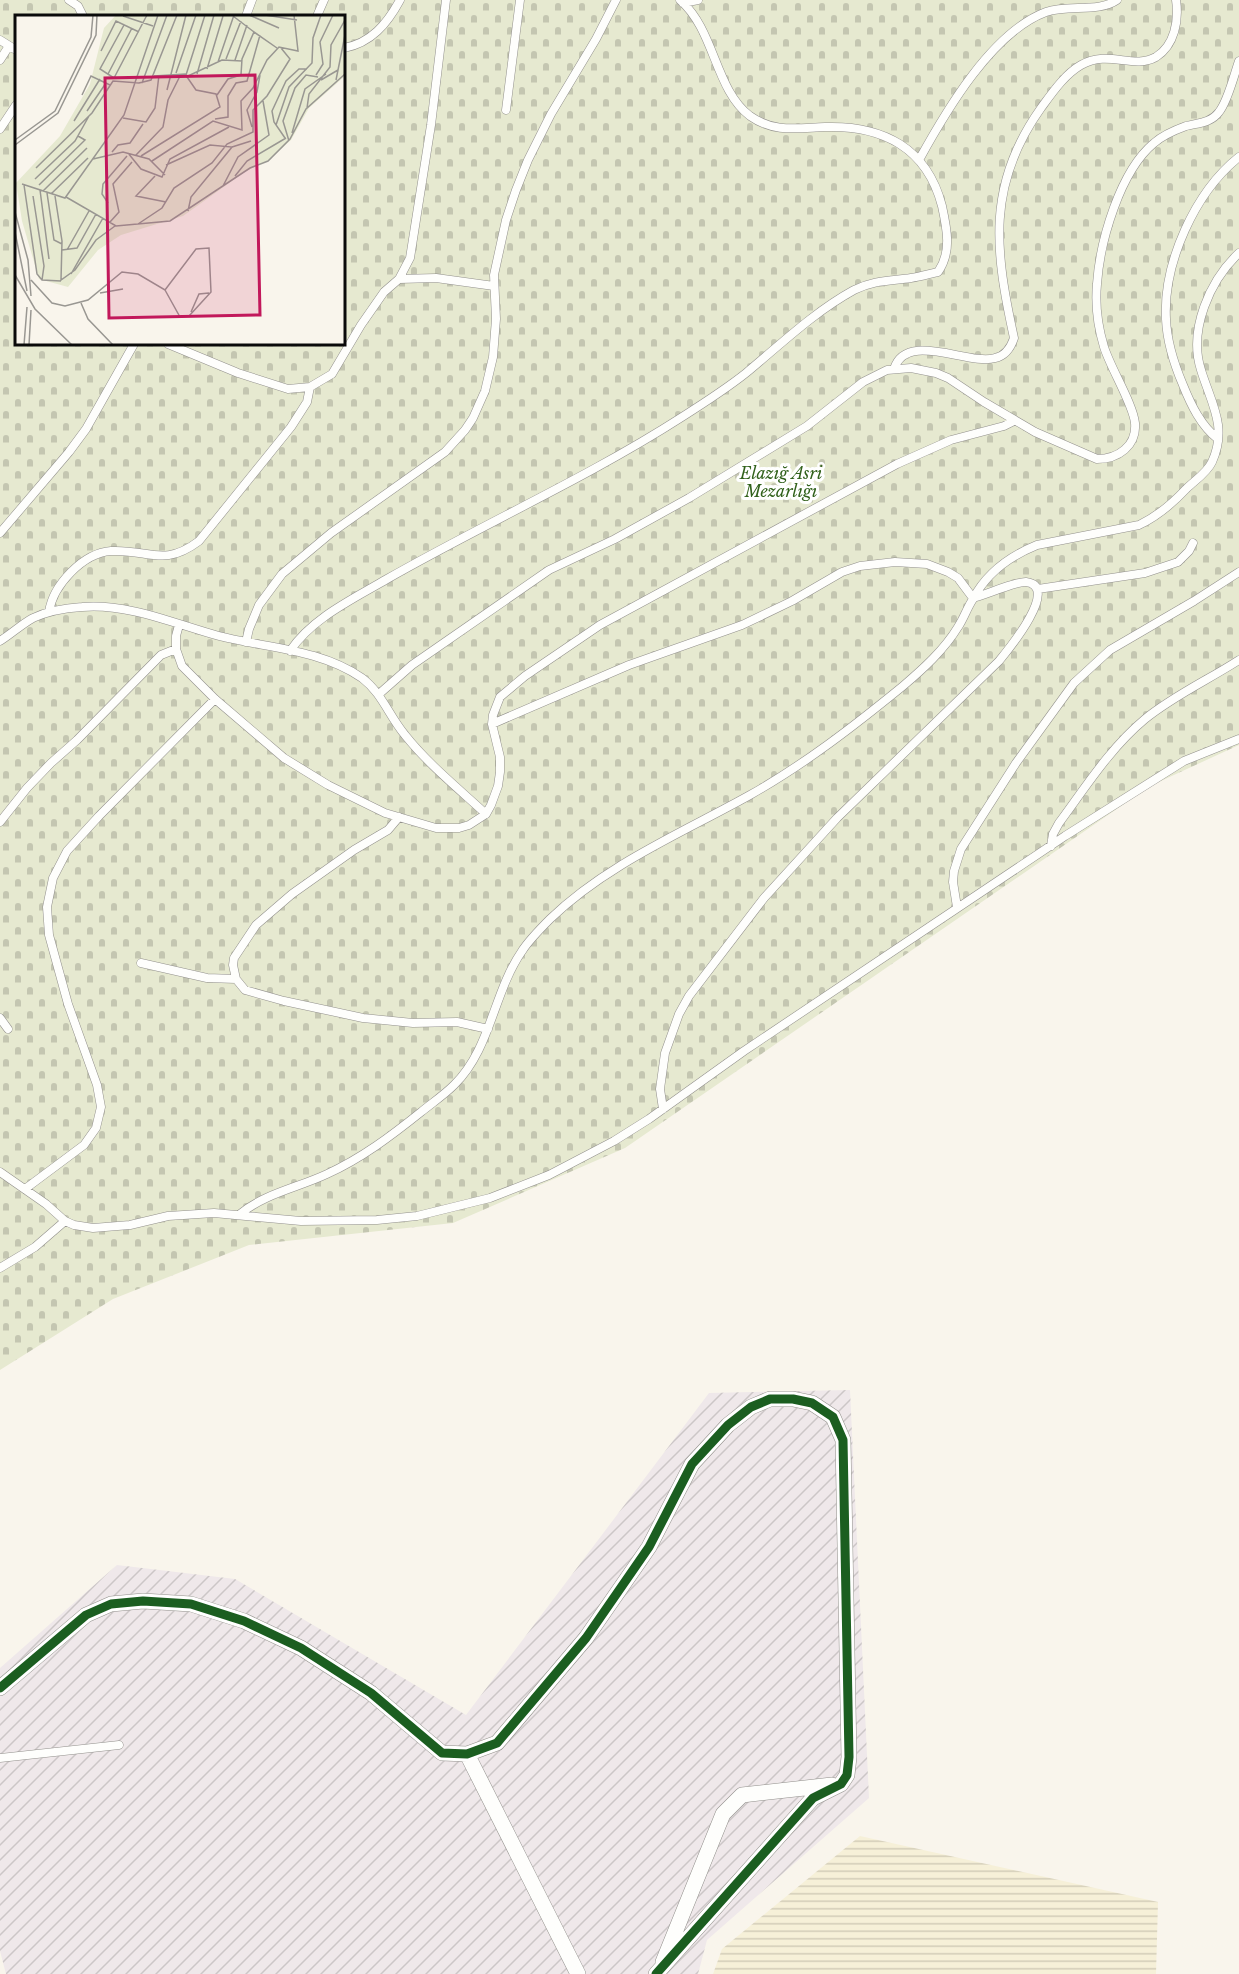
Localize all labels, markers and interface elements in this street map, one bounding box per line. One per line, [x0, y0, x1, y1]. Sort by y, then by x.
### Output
inset map [15, 15, 345, 345]
park label: Elazığ Asri Mezarlığı [739, 463, 823, 501]

